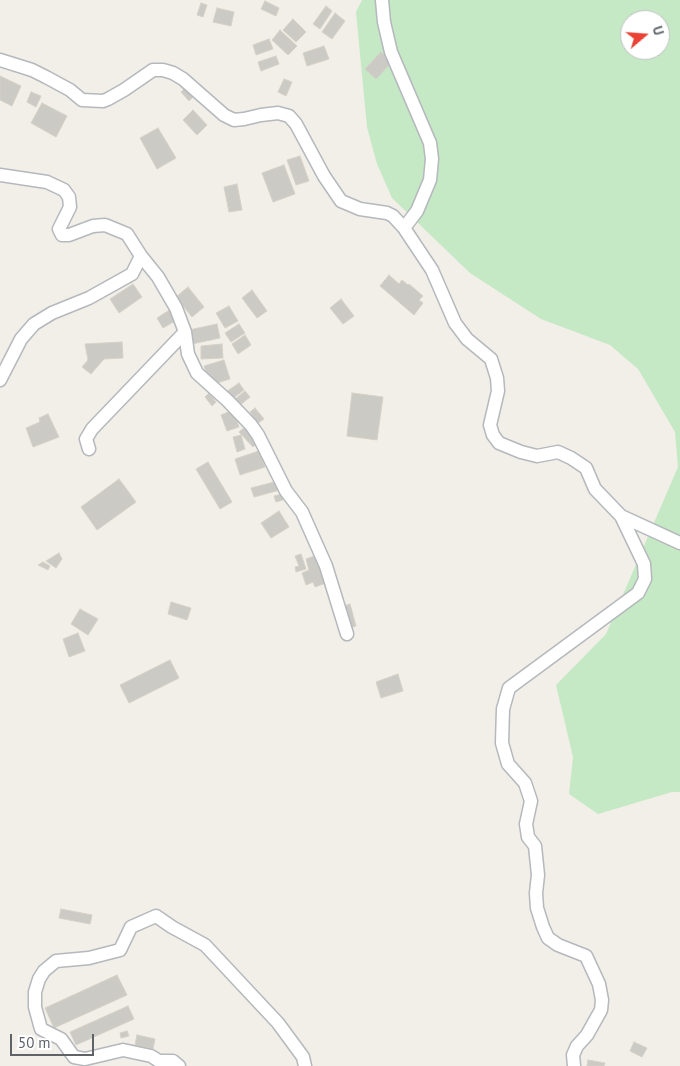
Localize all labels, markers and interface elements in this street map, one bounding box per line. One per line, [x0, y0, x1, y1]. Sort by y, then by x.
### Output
north arrow [620, 10, 670, 60]
text: U [648, 24, 668, 38]
scale bar [12, 1024, 96, 1056]
text: 50 m [18, 1033, 51, 1052]

